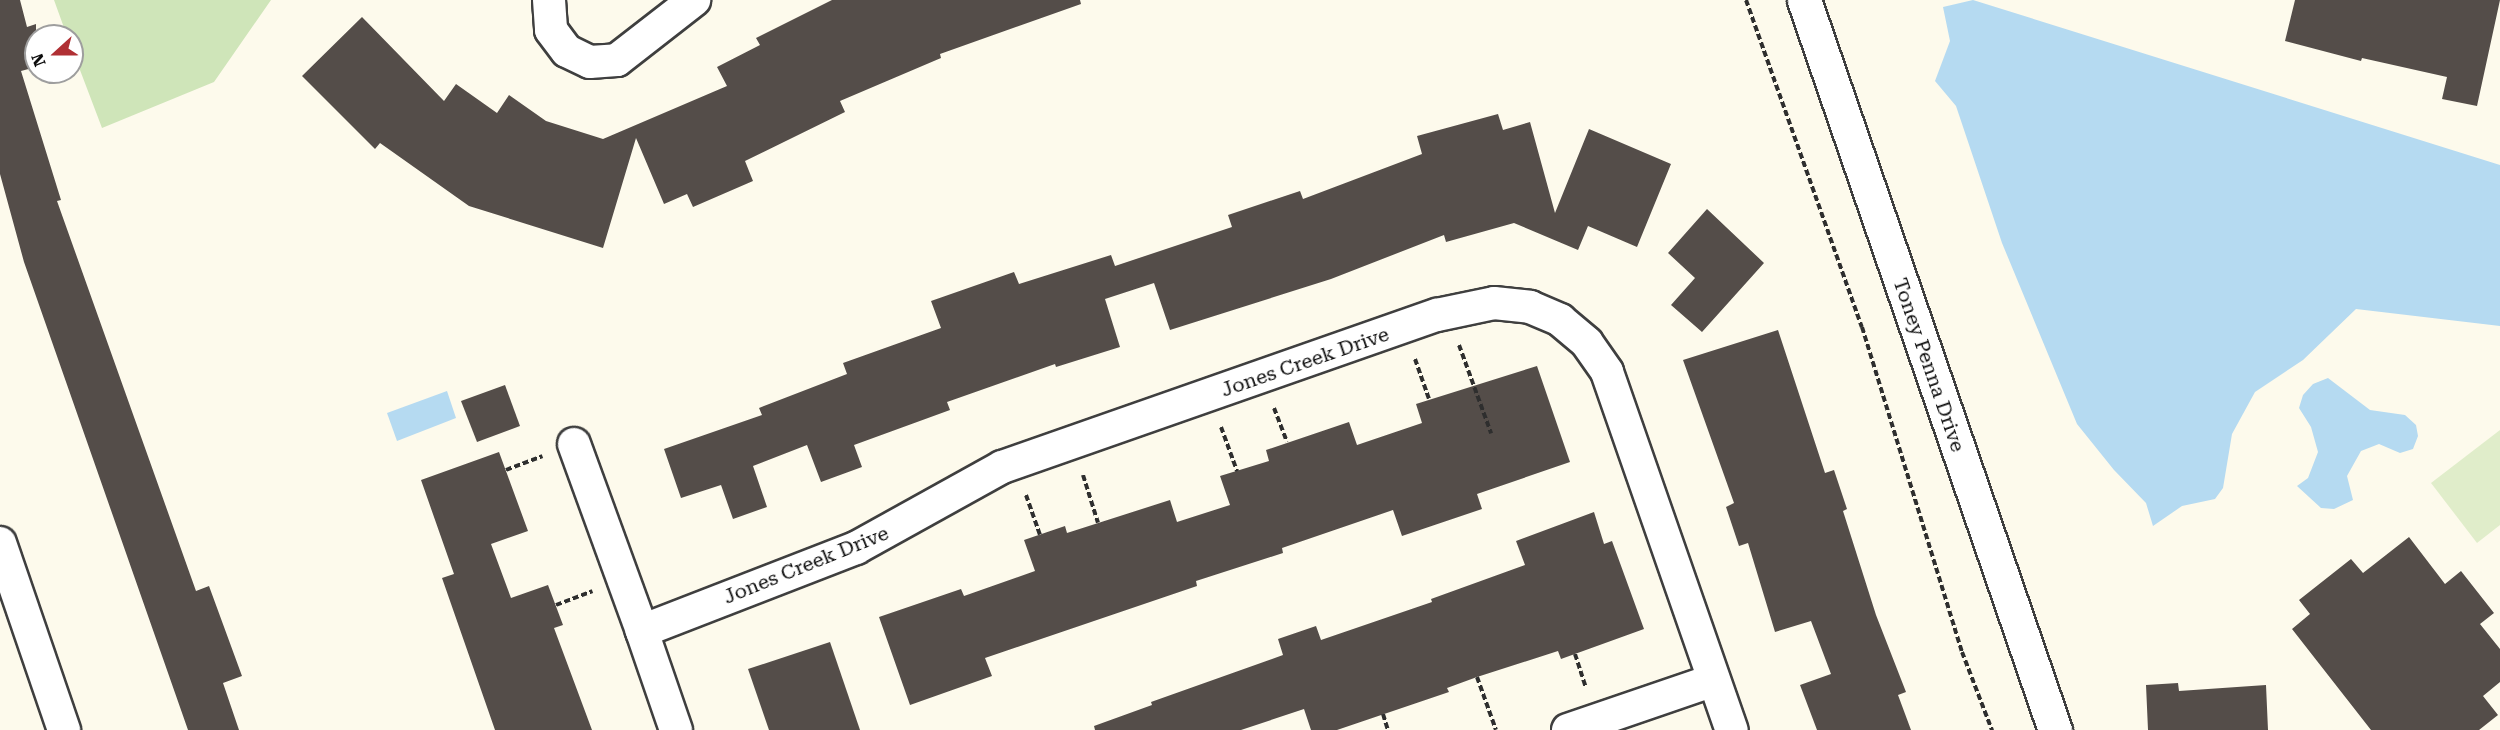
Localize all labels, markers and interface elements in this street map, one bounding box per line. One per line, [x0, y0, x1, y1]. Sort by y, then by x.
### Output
north arrow [24, 24, 84, 84]
text: N [28, 51, 50, 69]
street label: Toney Penna Drive [1888, 275, 1970, 455]
street label: Jones Creek Drive [1218, 322, 1392, 402]
street label: Jones Creek Drive [720, 521, 892, 609]

